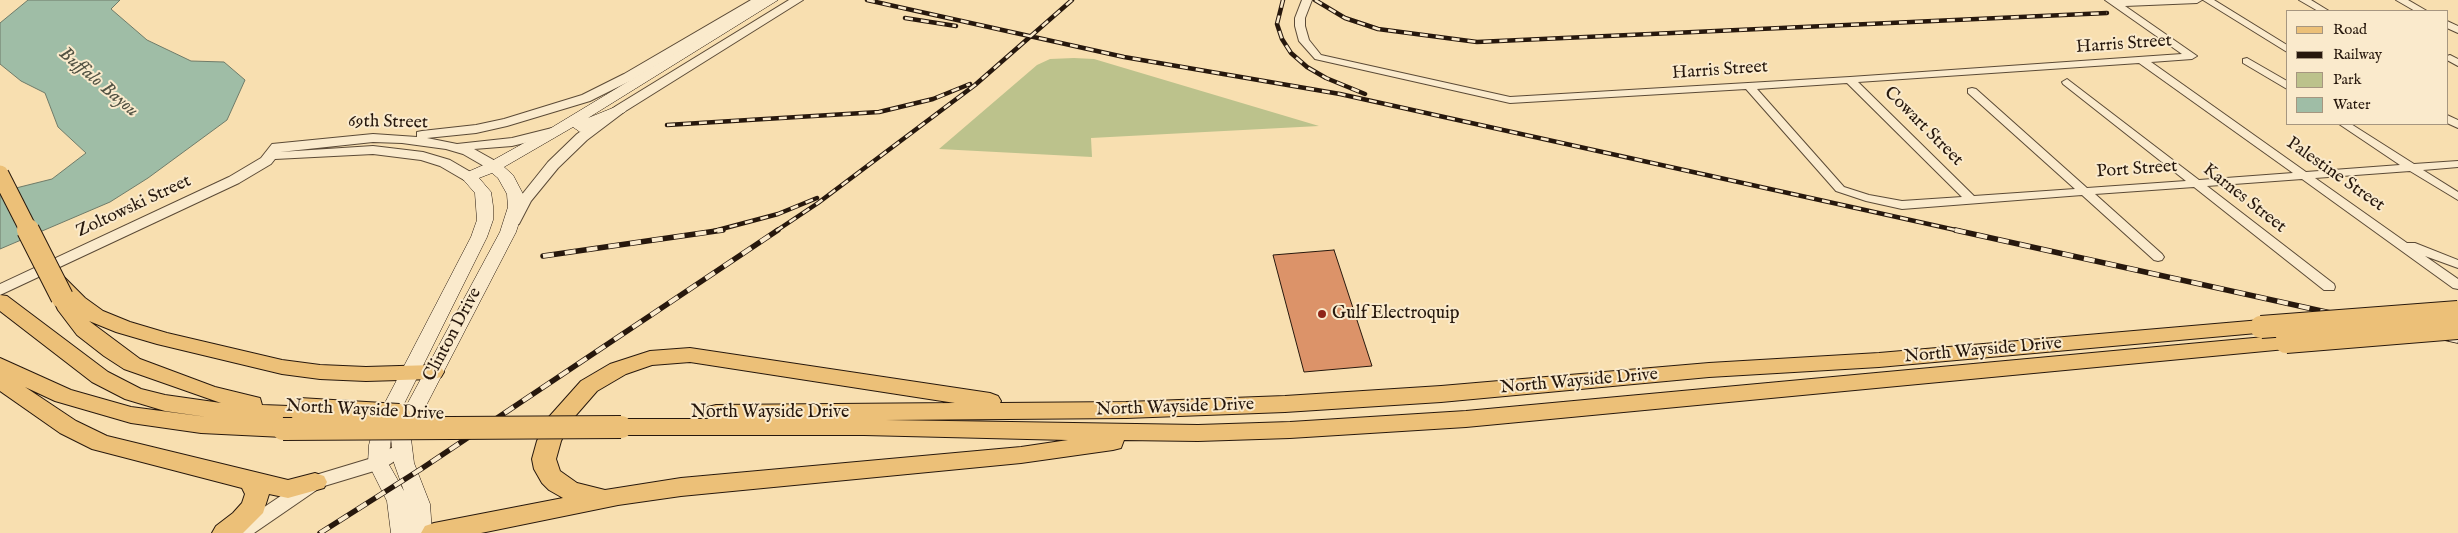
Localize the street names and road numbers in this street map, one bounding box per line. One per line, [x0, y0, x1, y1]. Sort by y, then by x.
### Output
street label: Harris Street [2075, 31, 2173, 59]
street label: Harris Street [1671, 57, 1769, 85]
street label: Cowart Street [1879, 83, 1967, 171]
street label: 69th Street [348, 112, 428, 134]
street label: Palestine Street [2282, 133, 2388, 217]
street label: Port Street [2096, 156, 2178, 184]
street label: Karnes Street [2198, 160, 2290, 238]
street label: Zoltowski Street [73, 171, 195, 243]
street label: Clinton Drive [419, 284, 487, 386]
street label: North Wayside Drive [1903, 333, 2063, 369]
street label: North Wayside Drive [1499, 364, 1659, 400]
street label: North Wayside Drive [1096, 394, 1254, 422]
street label: North Wayside Drive [285, 396, 445, 426]
street label: North Wayside Drive [691, 402, 849, 424]

